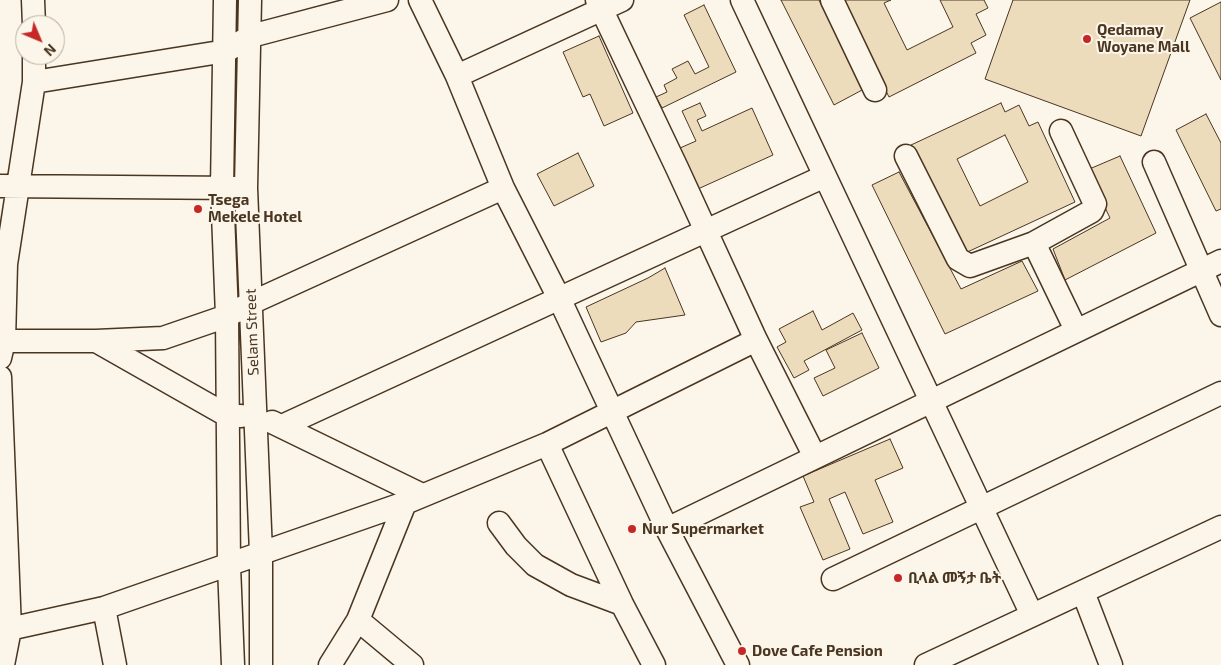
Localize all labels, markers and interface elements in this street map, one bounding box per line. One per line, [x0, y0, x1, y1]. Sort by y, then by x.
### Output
north arrow [15, 15, 65, 65]
place label: Qedamay Woyane Mall [1097, 21, 1190, 56]
marker: Qedamay Woyane Mall [1081, 33, 1093, 45]
text: N [41, 41, 60, 60]
place label: Tsega Mekele Hotel [208, 191, 302, 226]
marker: Tsega Mekele Hotel [192, 203, 204, 215]
street label: Selam Street [241, 288, 263, 376]
place label: Nur Supermarket [642, 520, 764, 538]
marker: Nur Supermarket [626, 523, 638, 535]
place label: ቢላል መኝታ ቤት [908, 569, 1001, 587]
marker: ቢላል መኝታ ቤት [892, 572, 904, 584]
place label: Dove Cafe Pension [752, 642, 883, 660]
marker: Dove Cafe Pension [736, 645, 748, 657]

